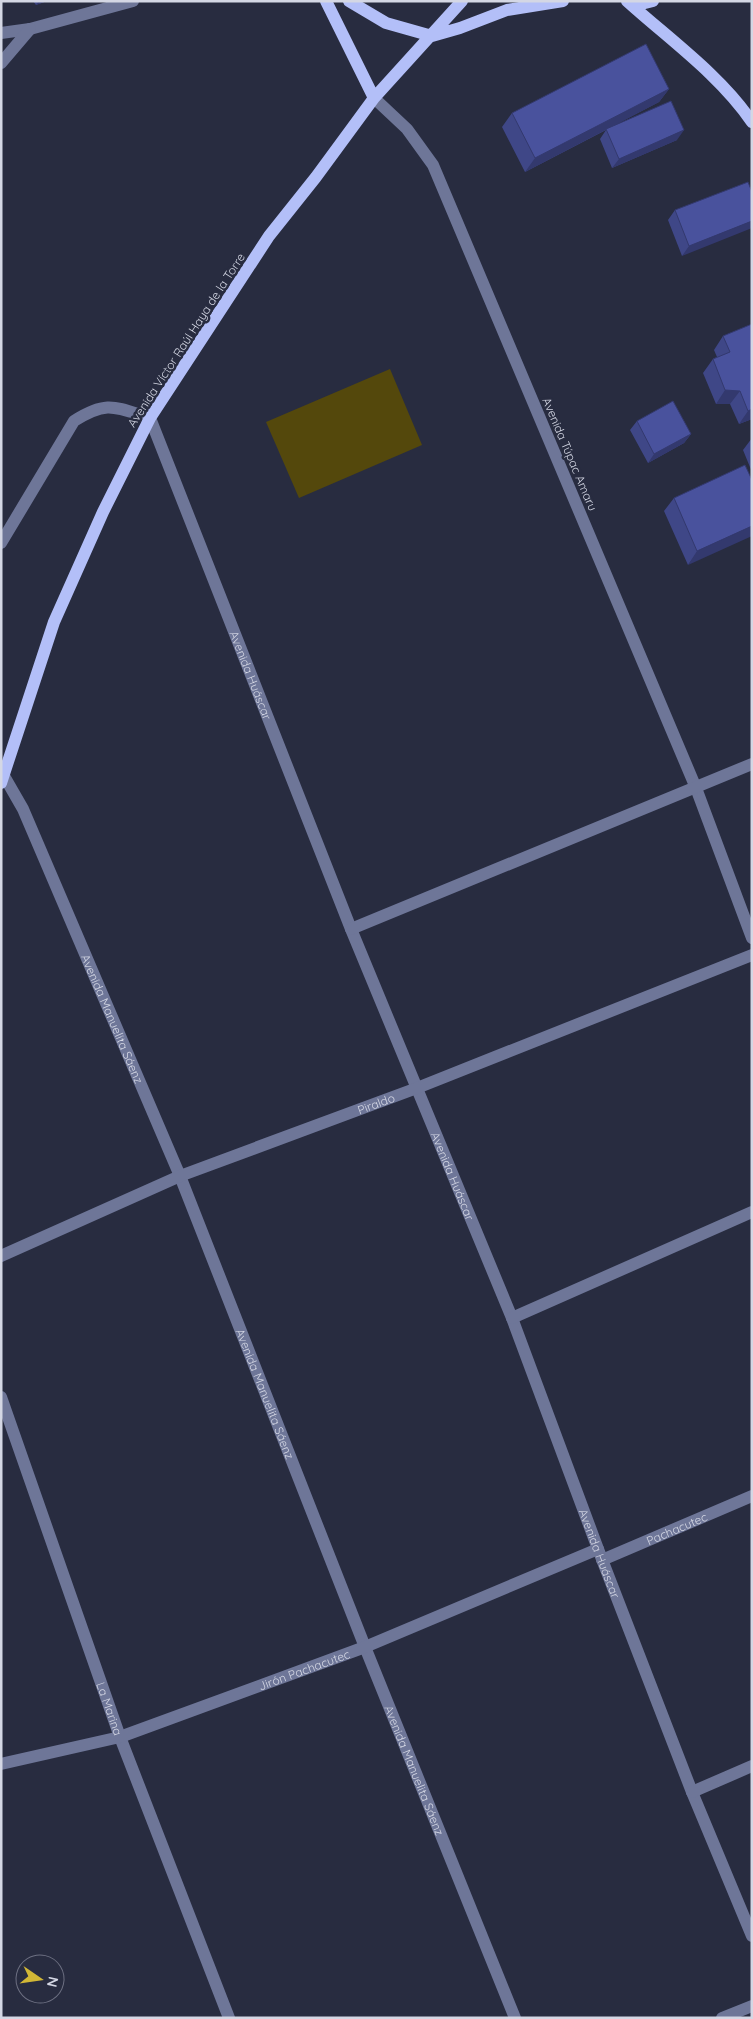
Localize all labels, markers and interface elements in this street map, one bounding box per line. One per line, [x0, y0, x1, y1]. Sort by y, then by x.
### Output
street label: Avenida Víctor Raúl Haya de la Torre [124, 250, 248, 430]
street label: Avenida Túpac Amaru [539, 395, 601, 513]
street label: Avenida Huáscar [227, 628, 276, 722]
street label: Avenida Manuelita Sáenz [78, 952, 147, 1086]
street label: Piraldo [355, 1090, 397, 1117]
street label: Avenida Huáscar [428, 1129, 478, 1223]
street label: Avenida Manuelita Sáenz [233, 1326, 298, 1461]
street label: Avenida Huáscar [576, 1507, 624, 1600]
street label: Pachacutec [644, 1509, 709, 1548]
street label: Jirón Pachacutec [256, 1646, 352, 1693]
street label: La Marina [94, 1680, 126, 1737]
street label: Avenida Manuelita Sáenz [382, 1703, 448, 1838]
north arrow [15, 1954, 65, 2004]
text: N [43, 1975, 63, 1989]

